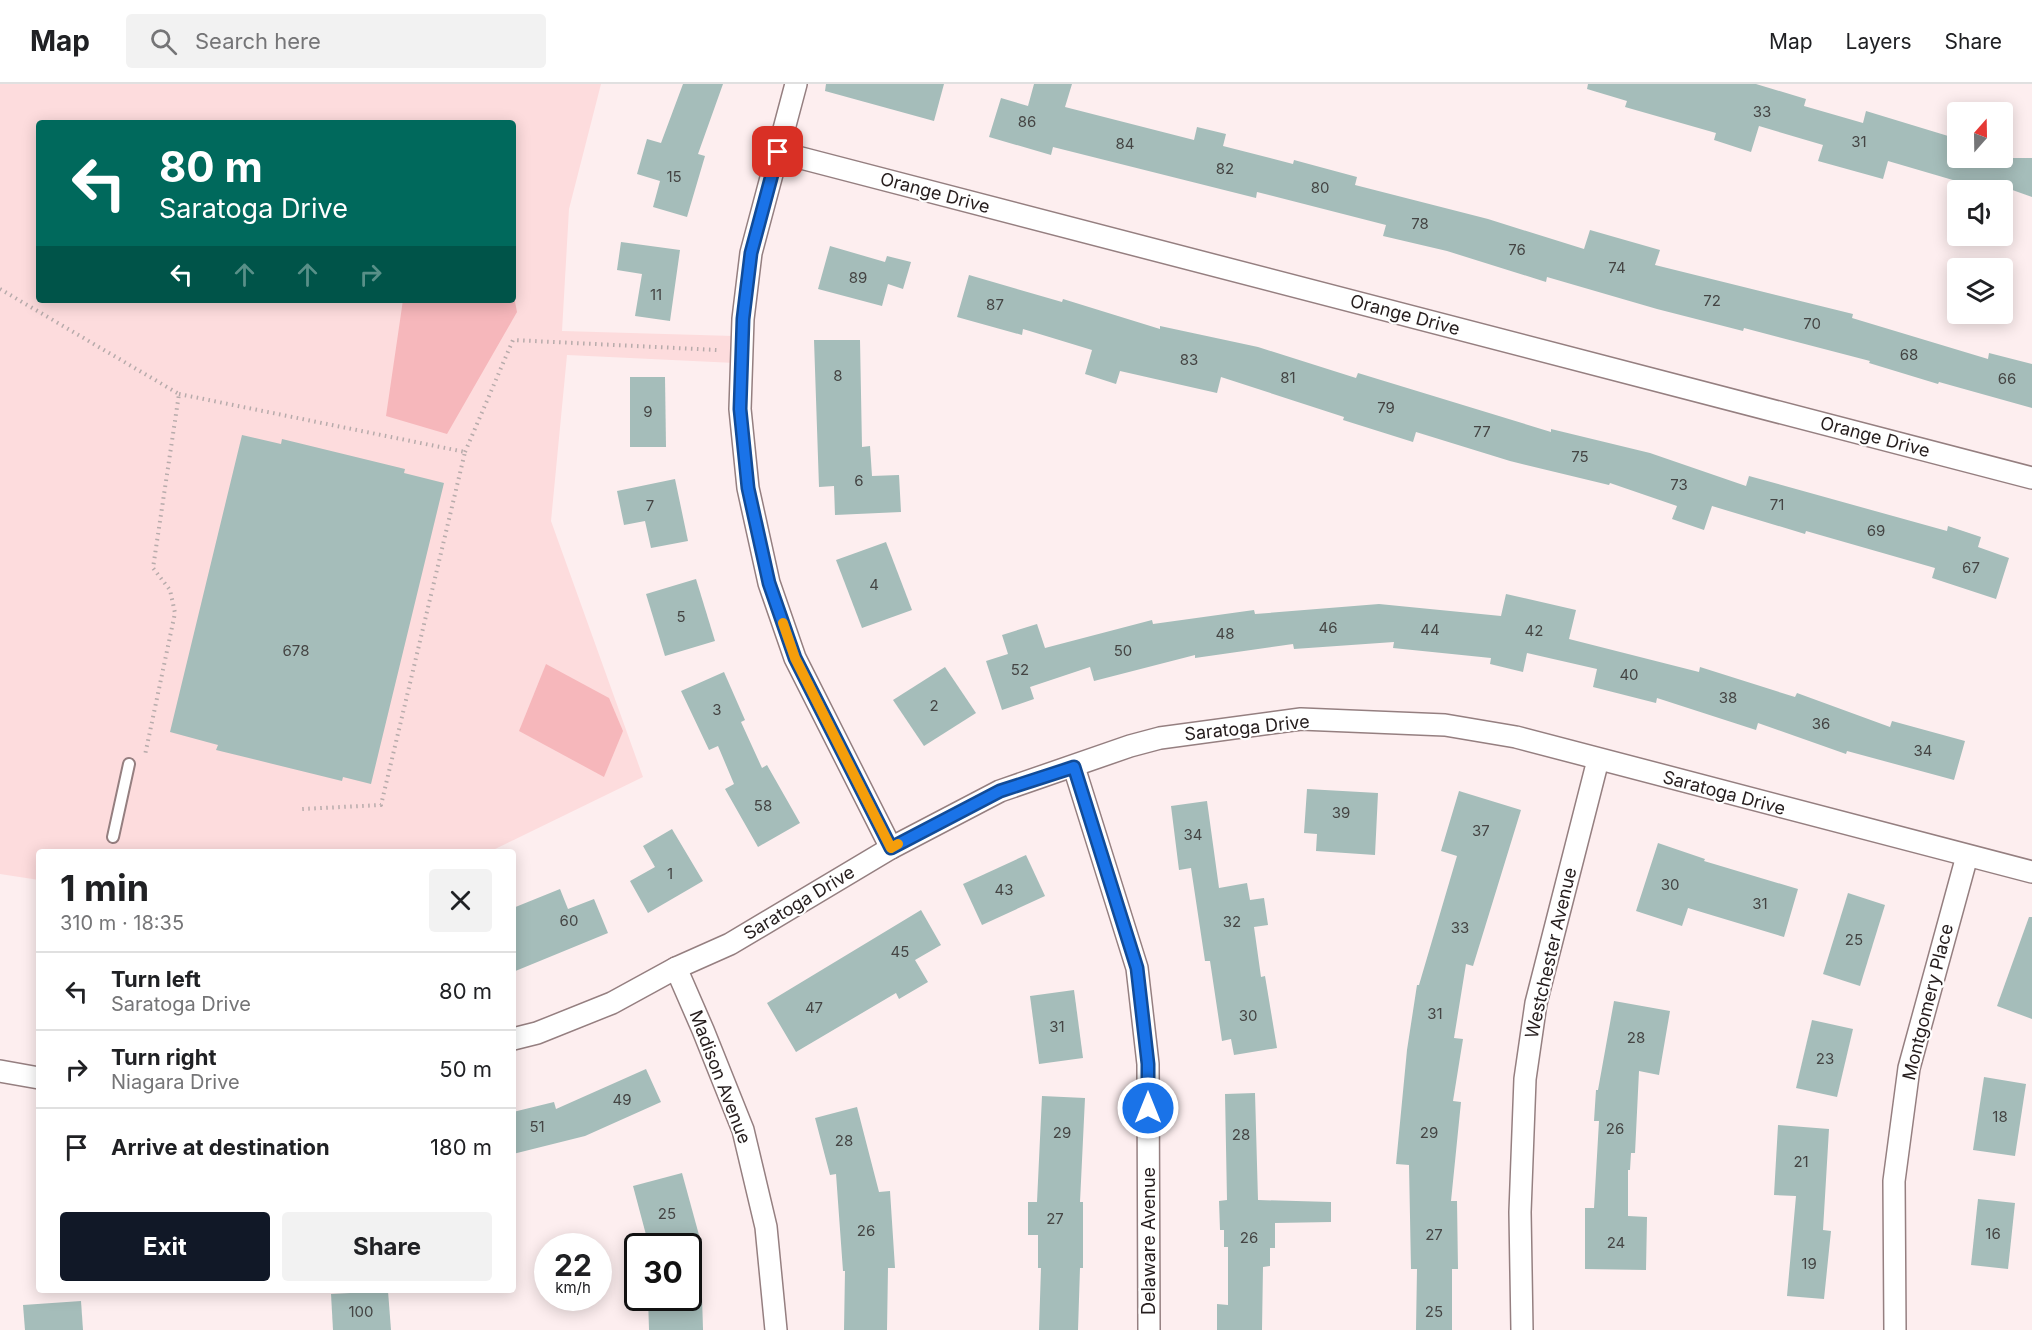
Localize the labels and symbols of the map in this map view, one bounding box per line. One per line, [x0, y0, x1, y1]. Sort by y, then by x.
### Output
house number: 33 [1753, 102, 1771, 121]
north arrow [1947, 102, 2013, 168]
house number: 86 [1018, 112, 1036, 131]
pin [752, 126, 803, 177]
house number: 31 [1851, 132, 1867, 151]
house number: 84 [1116, 134, 1134, 153]
house number: 82 [1216, 159, 1234, 178]
house number: 15 [666, 167, 682, 186]
street label: Orange Drive [878, 168, 992, 217]
house number: 80 [1311, 178, 1329, 197]
house number: 78 [1411, 214, 1429, 233]
house number: 76 [1508, 240, 1526, 259]
house number: 74 [1608, 258, 1626, 277]
house number: 89 [849, 268, 867, 287]
house number: 11 [650, 285, 662, 304]
street label: Orange Drive [1348, 290, 1462, 339]
house number: 72 [1703, 291, 1721, 310]
house number: 87 [986, 295, 1004, 314]
house number: 70 [1803, 314, 1821, 333]
house number: 68 [1900, 345, 1918, 364]
house number: 83 [1180, 350, 1198, 369]
house number: 8 [833, 366, 843, 385]
house number: 81 [1280, 368, 1296, 387]
house number: 66 [1998, 369, 2016, 388]
house number: 79 [1377, 398, 1395, 417]
house number: 9 [643, 402, 653, 421]
street label: Orange Drive [1818, 412, 1932, 461]
house number: 77 [1473, 422, 1491, 441]
house number: 75 [1571, 447, 1589, 466]
house number: 6 [854, 471, 864, 490]
house number: 73 [1670, 475, 1688, 494]
house number: 71 [1770, 495, 1784, 514]
house number: 7 [646, 496, 654, 515]
house number: 69 [1867, 521, 1885, 540]
house number: 67 [1962, 558, 1980, 577]
house number: 4 [869, 575, 879, 594]
house number: 5 [676, 607, 686, 626]
house number: 46 [1319, 618, 1338, 637]
house number: 44 [1420, 620, 1440, 639]
house number: 42 [1525, 621, 1543, 640]
house number: 48 [1216, 624, 1234, 643]
house number: 678 [283, 641, 309, 660]
house number: 50 [1114, 641, 1132, 660]
house number: 52 [1011, 660, 1029, 679]
house number: 40 [1619, 665, 1639, 684]
house number: 38 [1719, 688, 1737, 707]
house number: 2 [929, 696, 939, 715]
house number: 3 [712, 700, 722, 719]
street label: Saratoga Drive [1183, 710, 1311, 745]
house number: 36 [1812, 714, 1830, 733]
house number: 34 [1914, 741, 1932, 760]
street label: Saratoga Drive [1661, 766, 1788, 819]
house number: 58 [754, 796, 772, 815]
house number: 39 [1332, 803, 1350, 822]
house number: 37 [1472, 821, 1490, 840]
house number: 34 [1184, 825, 1202, 844]
street label: Saratoga Drive [739, 861, 858, 944]
house number: 1 [667, 864, 673, 883]
street label: Westchester Avenue [1521, 865, 1580, 1040]
house number: 30 [1661, 875, 1679, 894]
house number: 43 [995, 880, 1013, 899]
house number: 31 [1752, 894, 1768, 913]
house number: 60 [560, 911, 578, 930]
house number: 32 [1223, 912, 1241, 931]
house number: 33 [1451, 918, 1469, 937]
street label: Montgomery Place [1898, 921, 1957, 1082]
house number: 25 [1845, 930, 1863, 949]
house number: 45 [891, 942, 909, 961]
house number: 47 [805, 998, 823, 1017]
house number: 31 [1427, 1004, 1443, 1023]
house number: 30 [1239, 1006, 1257, 1025]
street label: Madison Avenue [685, 1007, 756, 1146]
house number: 31 [1049, 1017, 1065, 1036]
house number: 28 [1627, 1028, 1645, 1047]
house number: 23 [1816, 1049, 1834, 1068]
position arrow [1116, 1076, 1180, 1140]
house number: 49 [613, 1090, 632, 1109]
house number: 18 [1992, 1107, 2008, 1126]
house number: 51 [529, 1117, 545, 1136]
house number: 26 [1606, 1119, 1624, 1138]
house number: 29 [1053, 1123, 1071, 1142]
house number: 29 [1420, 1123, 1438, 1142]
house number: 28 [1232, 1125, 1250, 1144]
house number: 28 [835, 1131, 853, 1150]
house number: 21 [1793, 1152, 1809, 1171]
street label: Delaware Avenue [1138, 1167, 1159, 1315]
house number: 25 [658, 1204, 676, 1223]
house number: 27 [1046, 1209, 1064, 1228]
house number: 26 [857, 1221, 875, 1240]
house number: 16 [1985, 1224, 2001, 1243]
house number: 27 [1425, 1225, 1443, 1244]
house number: 26 [1240, 1228, 1258, 1247]
speed limit sign: 30 [624, 1233, 702, 1311]
house number: 24 [1607, 1233, 1625, 1252]
house number: 19 [1801, 1254, 1817, 1273]
house number: 100 [348, 1302, 374, 1321]
house number: 25 [1425, 1302, 1443, 1321]

